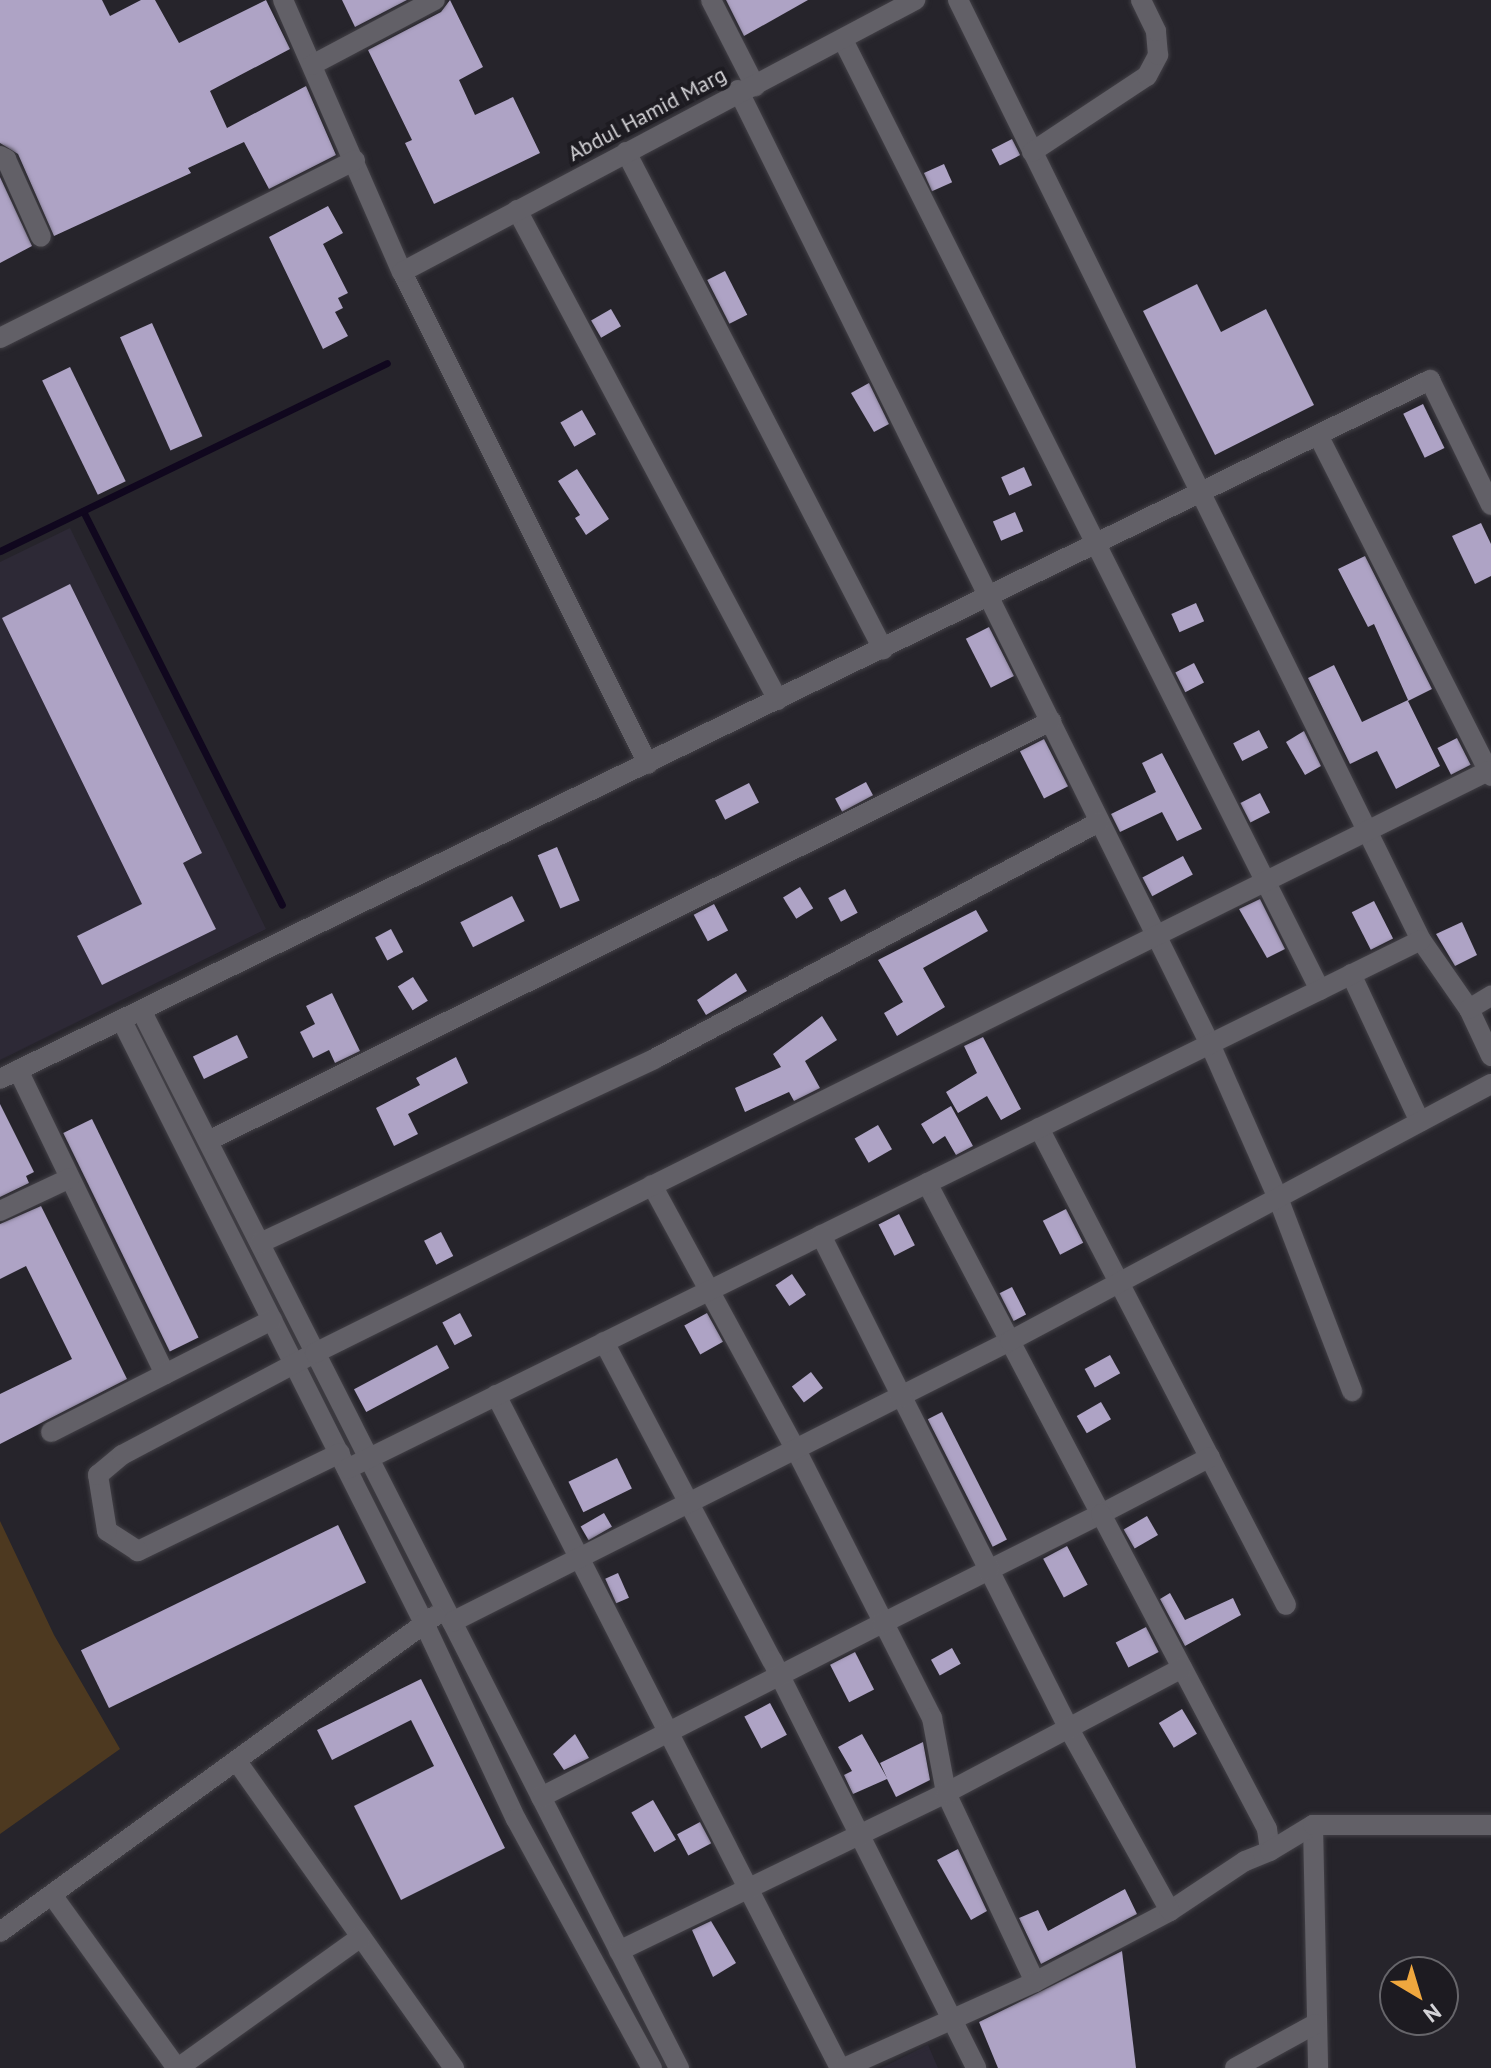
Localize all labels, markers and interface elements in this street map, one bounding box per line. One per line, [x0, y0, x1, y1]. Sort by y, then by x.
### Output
street label: Abdul Hamid Marg [563, 61, 731, 167]
north arrow [1379, 1956, 1459, 2036]
text: N [1418, 1998, 1447, 2029]

